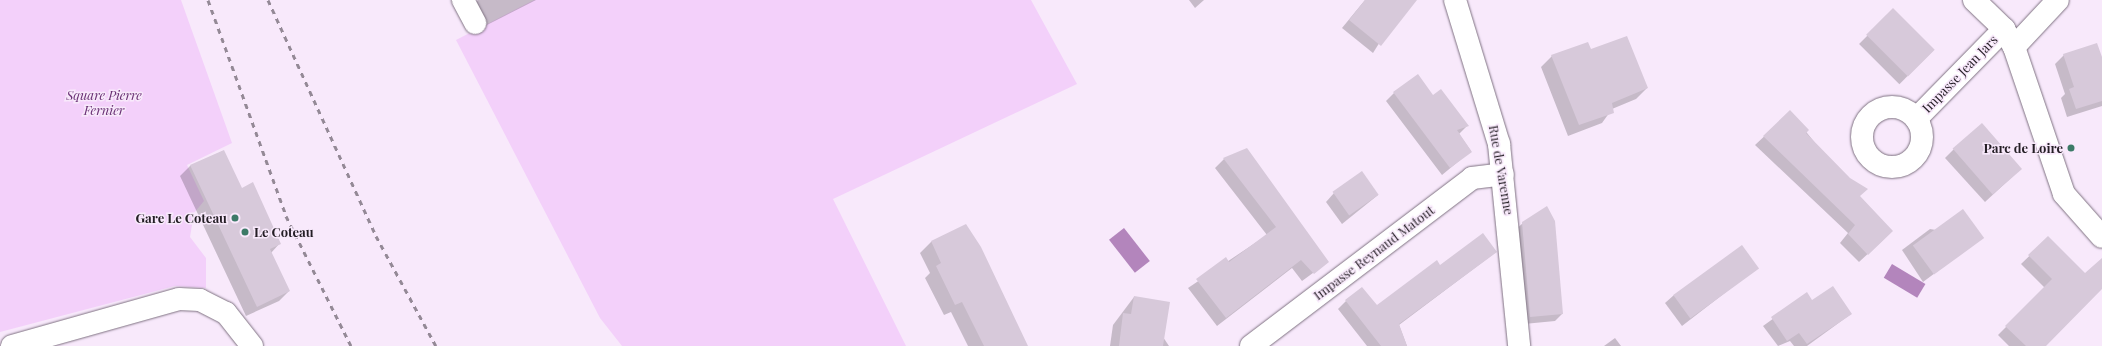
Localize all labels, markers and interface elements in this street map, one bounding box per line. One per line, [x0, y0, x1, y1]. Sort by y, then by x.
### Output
street label: Impasse Jean Jars [1919, 32, 2001, 116]
park label: Square Pierre Fernier [66, 88, 142, 119]
street label: Rue de Varenne [1485, 124, 1517, 216]
place label: Parc de Loire [1984, 140, 2063, 156]
marker: Parc de Loire [2066, 143, 2076, 153]
street label: Impasse Reynaud Matout [1311, 203, 1437, 303]
place label: Gare Le Coteau [136, 210, 227, 226]
marker: Gare Le Coteau [230, 213, 240, 223]
place label: Le Coteau [254, 224, 314, 240]
marker: Le Coteau [239, 226, 251, 238]

